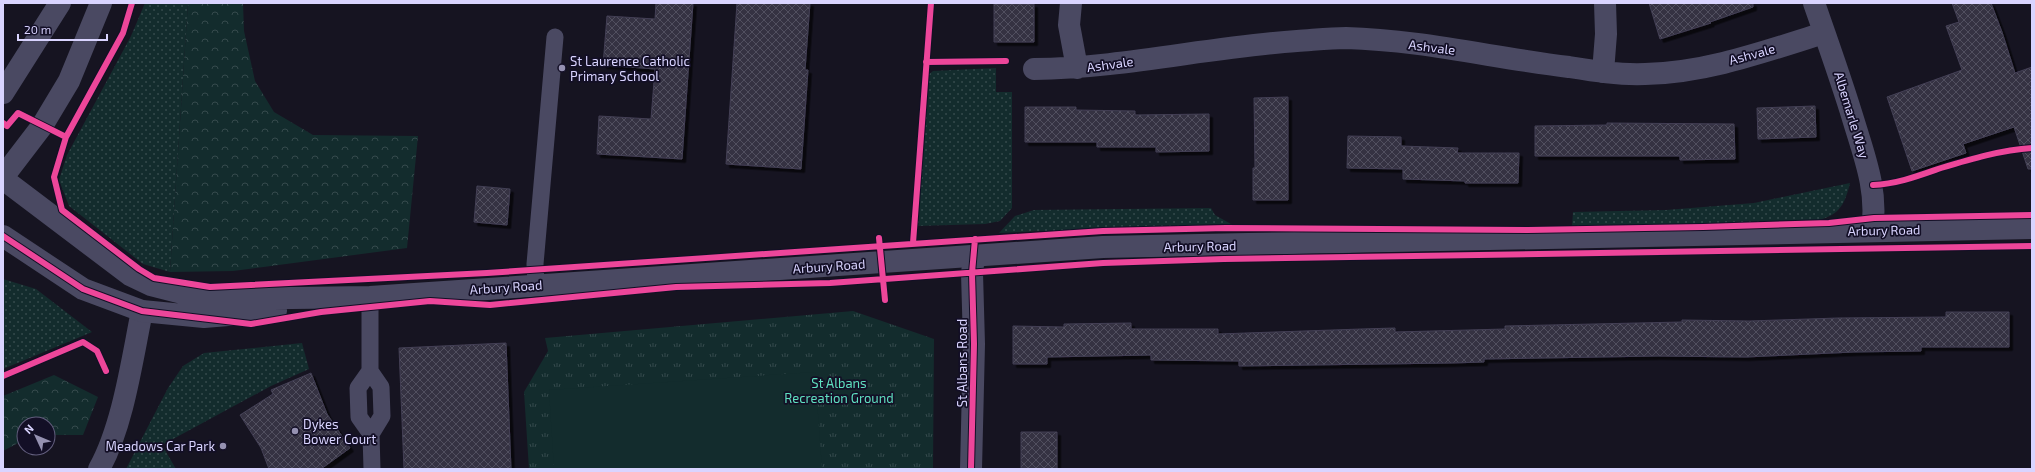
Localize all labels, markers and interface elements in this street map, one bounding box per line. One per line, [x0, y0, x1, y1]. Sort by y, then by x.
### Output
scale bar [18, 16, 107, 42]
text: 20 m [24, 22, 51, 36]
street label: Ashvale [1408, 36, 1456, 58]
street label: Ashvale [1727, 40, 1777, 68]
place label: St Laurence Catholic Primary School [570, 53, 690, 84]
street label: Ashvale [1086, 53, 1134, 75]
marker: St Laurence Catholic Primary School [557, 63, 567, 73]
street label: Albemarle Way [1831, 70, 1873, 160]
street label: Arbury Road [1847, 221, 1921, 239]
street label: Arbury Road [1163, 237, 1237, 255]
street label: Arbury Road [792, 255, 866, 277]
street label: Arbury Road [469, 276, 543, 298]
street label: St Albans Road [954, 319, 970, 407]
park label: St Albans Recreation Ground [784, 375, 894, 406]
north arrow [16, 416, 56, 456]
place label: Dykes Bower Court [303, 416, 376, 447]
text: N [21, 421, 36, 436]
marker: Dykes Bower Court [290, 426, 300, 436]
place label: Meadows Car Park [106, 438, 215, 454]
marker: Meadows Car Park [218, 441, 228, 451]

